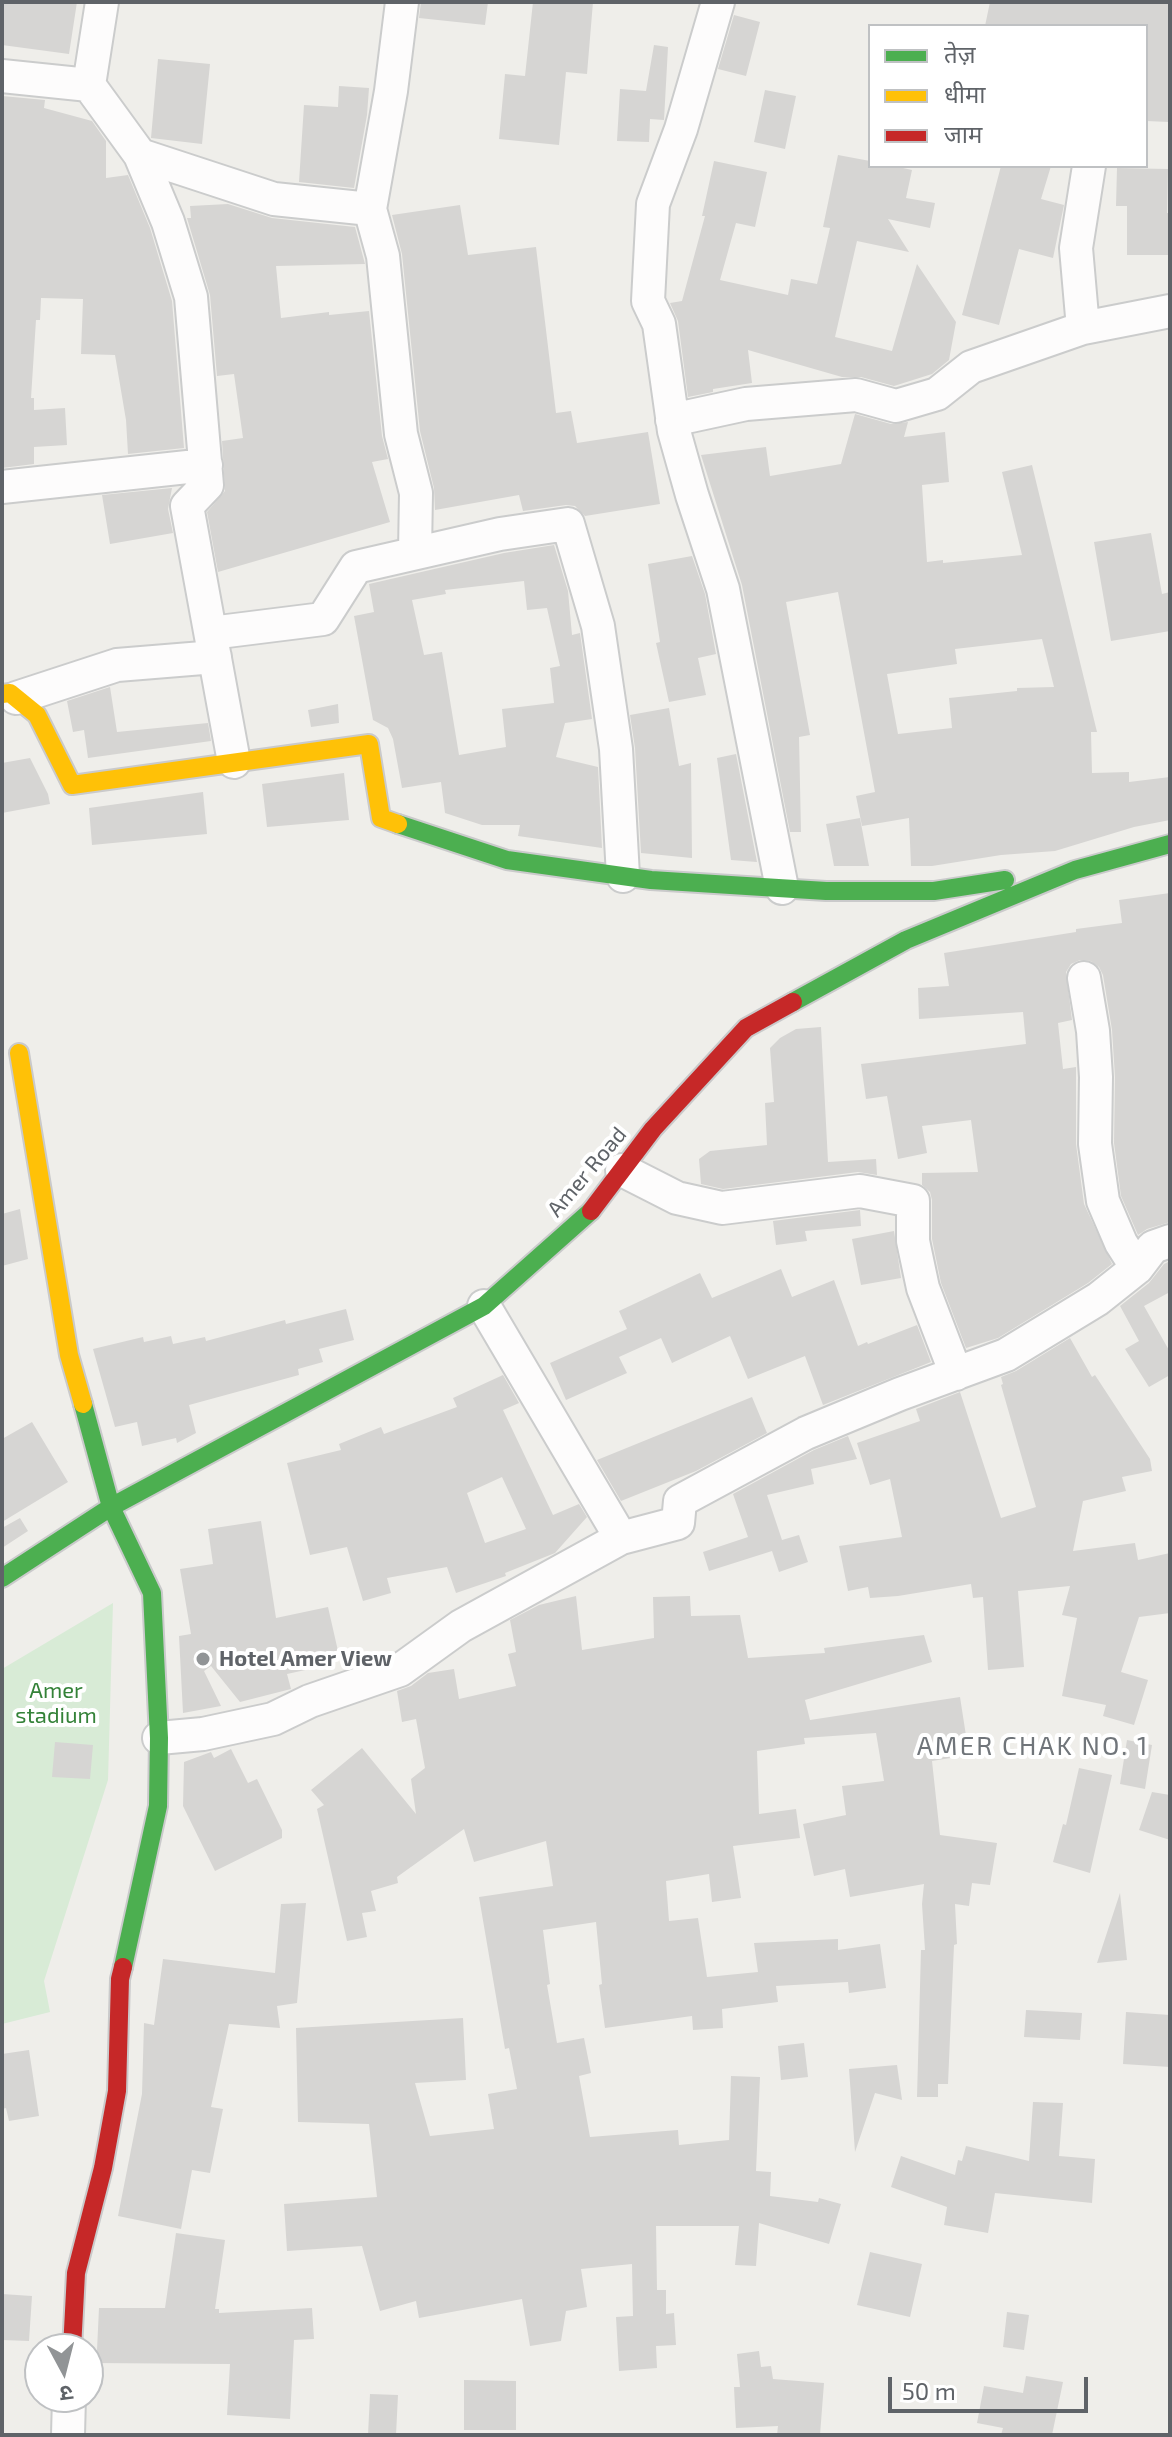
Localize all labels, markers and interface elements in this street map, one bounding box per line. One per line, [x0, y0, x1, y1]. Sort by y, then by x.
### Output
legend [868, 24, 1148, 168]
text: तेज़ [944, 39, 976, 68]
text: धीमा [944, 79, 986, 108]
text: जाम [944, 119, 982, 148]
street label: Amer Road [542, 1122, 632, 1222]
place label: Hotel Amer View [219, 1646, 392, 1672]
marker: Hotel Amer View [194, 1650, 212, 1668]
park label: Amer stadium [15, 1678, 97, 1730]
district label: AMER CHAK NO. 1 [917, 1730, 1149, 1762]
north arrow [24, 2333, 104, 2413]
scale bar [892, 2361, 1092, 2411]
text: 50 m [902, 2376, 956, 2405]
text: उ [59, 2381, 75, 2409]

